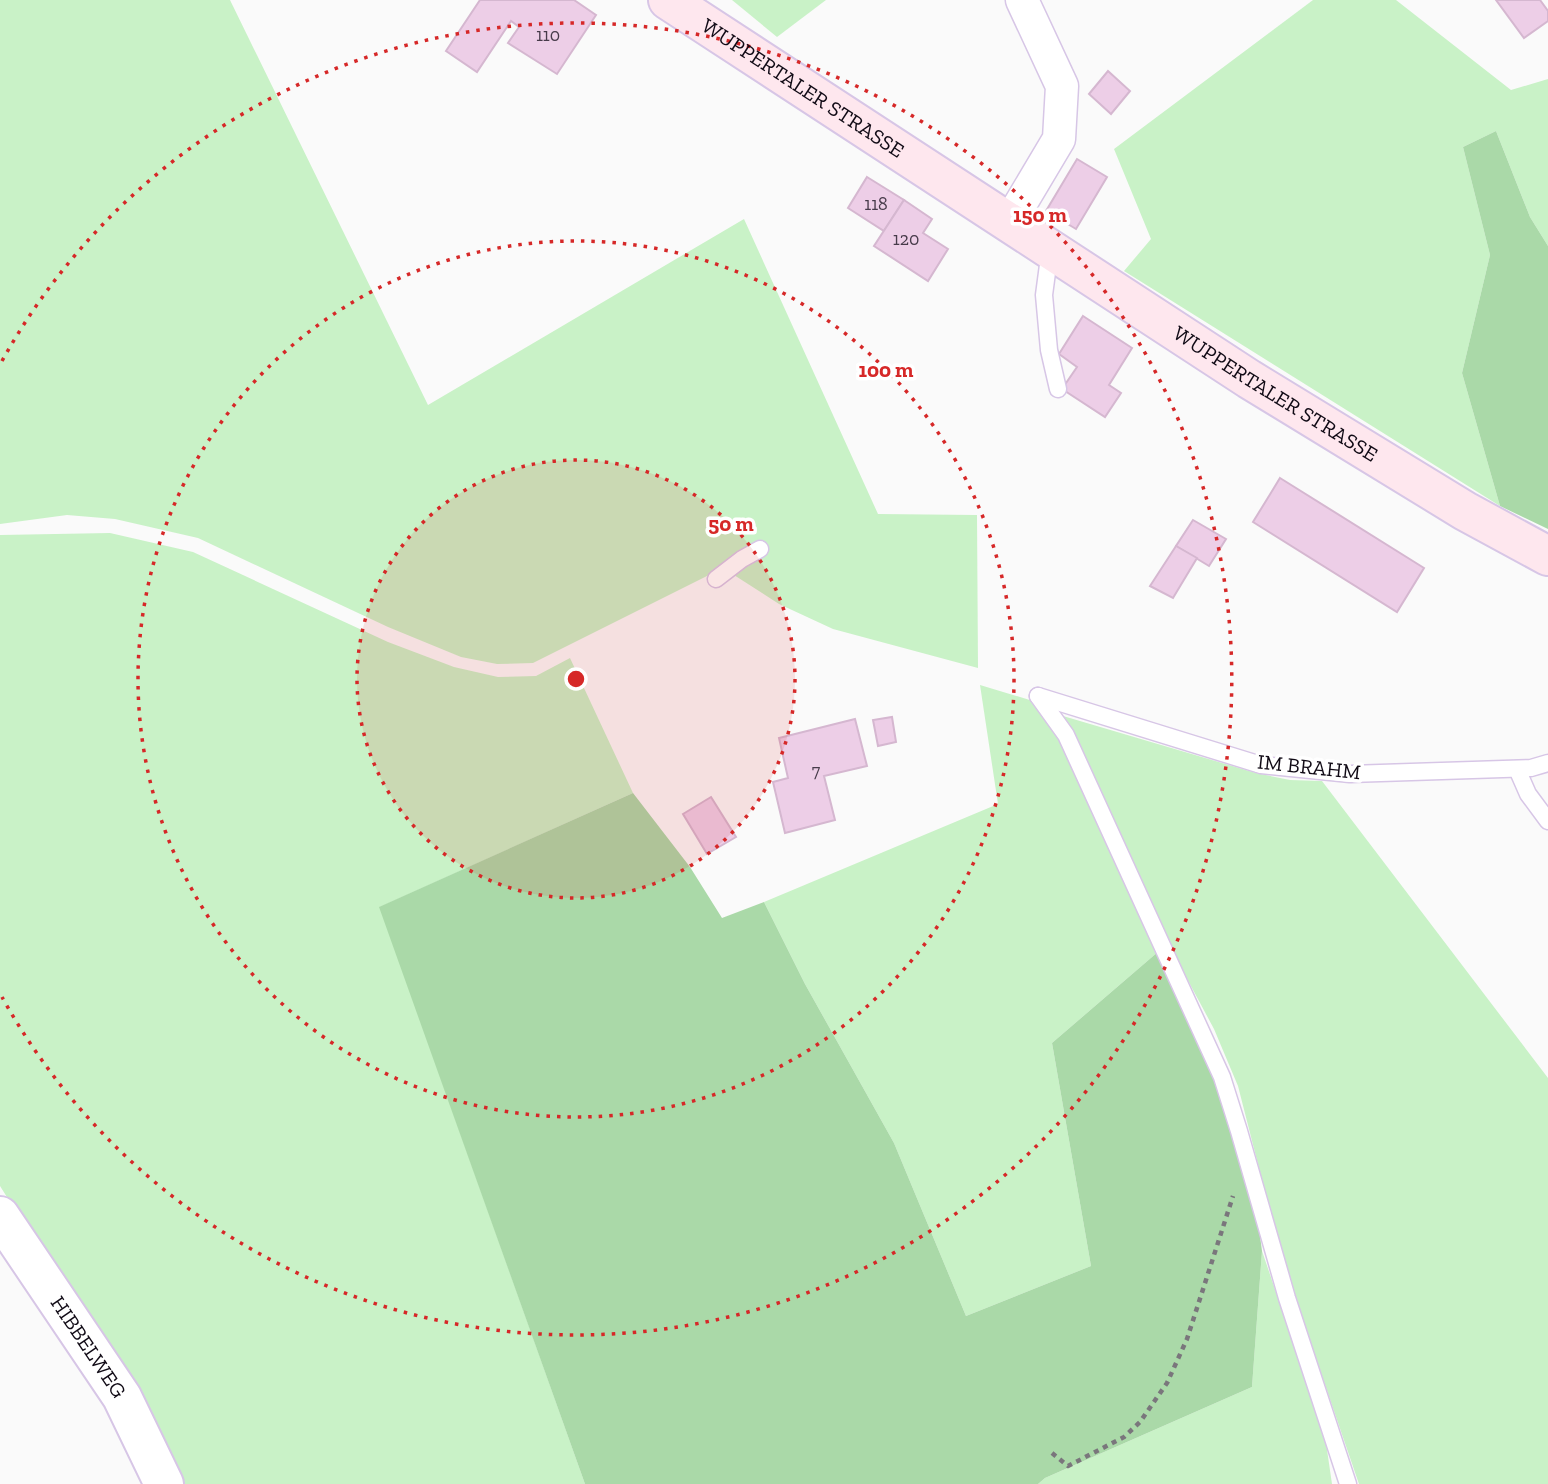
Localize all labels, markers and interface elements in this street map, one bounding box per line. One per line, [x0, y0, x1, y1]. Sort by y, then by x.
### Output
street label: WUPPERTALER STRASSE [697, 13, 909, 163]
house number: 110 [536, 24, 560, 46]
house number: 118 [864, 193, 888, 215]
text: 150 m [1013, 202, 1068, 227]
house number: 120 [893, 228, 919, 250]
street label: WUPPERTALER STRASSE [1169, 320, 1382, 467]
text: 100 m [859, 357, 914, 382]
text: 50 m [708, 511, 754, 536]
centre of rings [564, 667, 588, 691]
street label: IM BRAHM [1256, 749, 1362, 784]
house number: 7 [812, 760, 821, 782]
street label: HIBBELWEG [46, 1291, 132, 1402]

